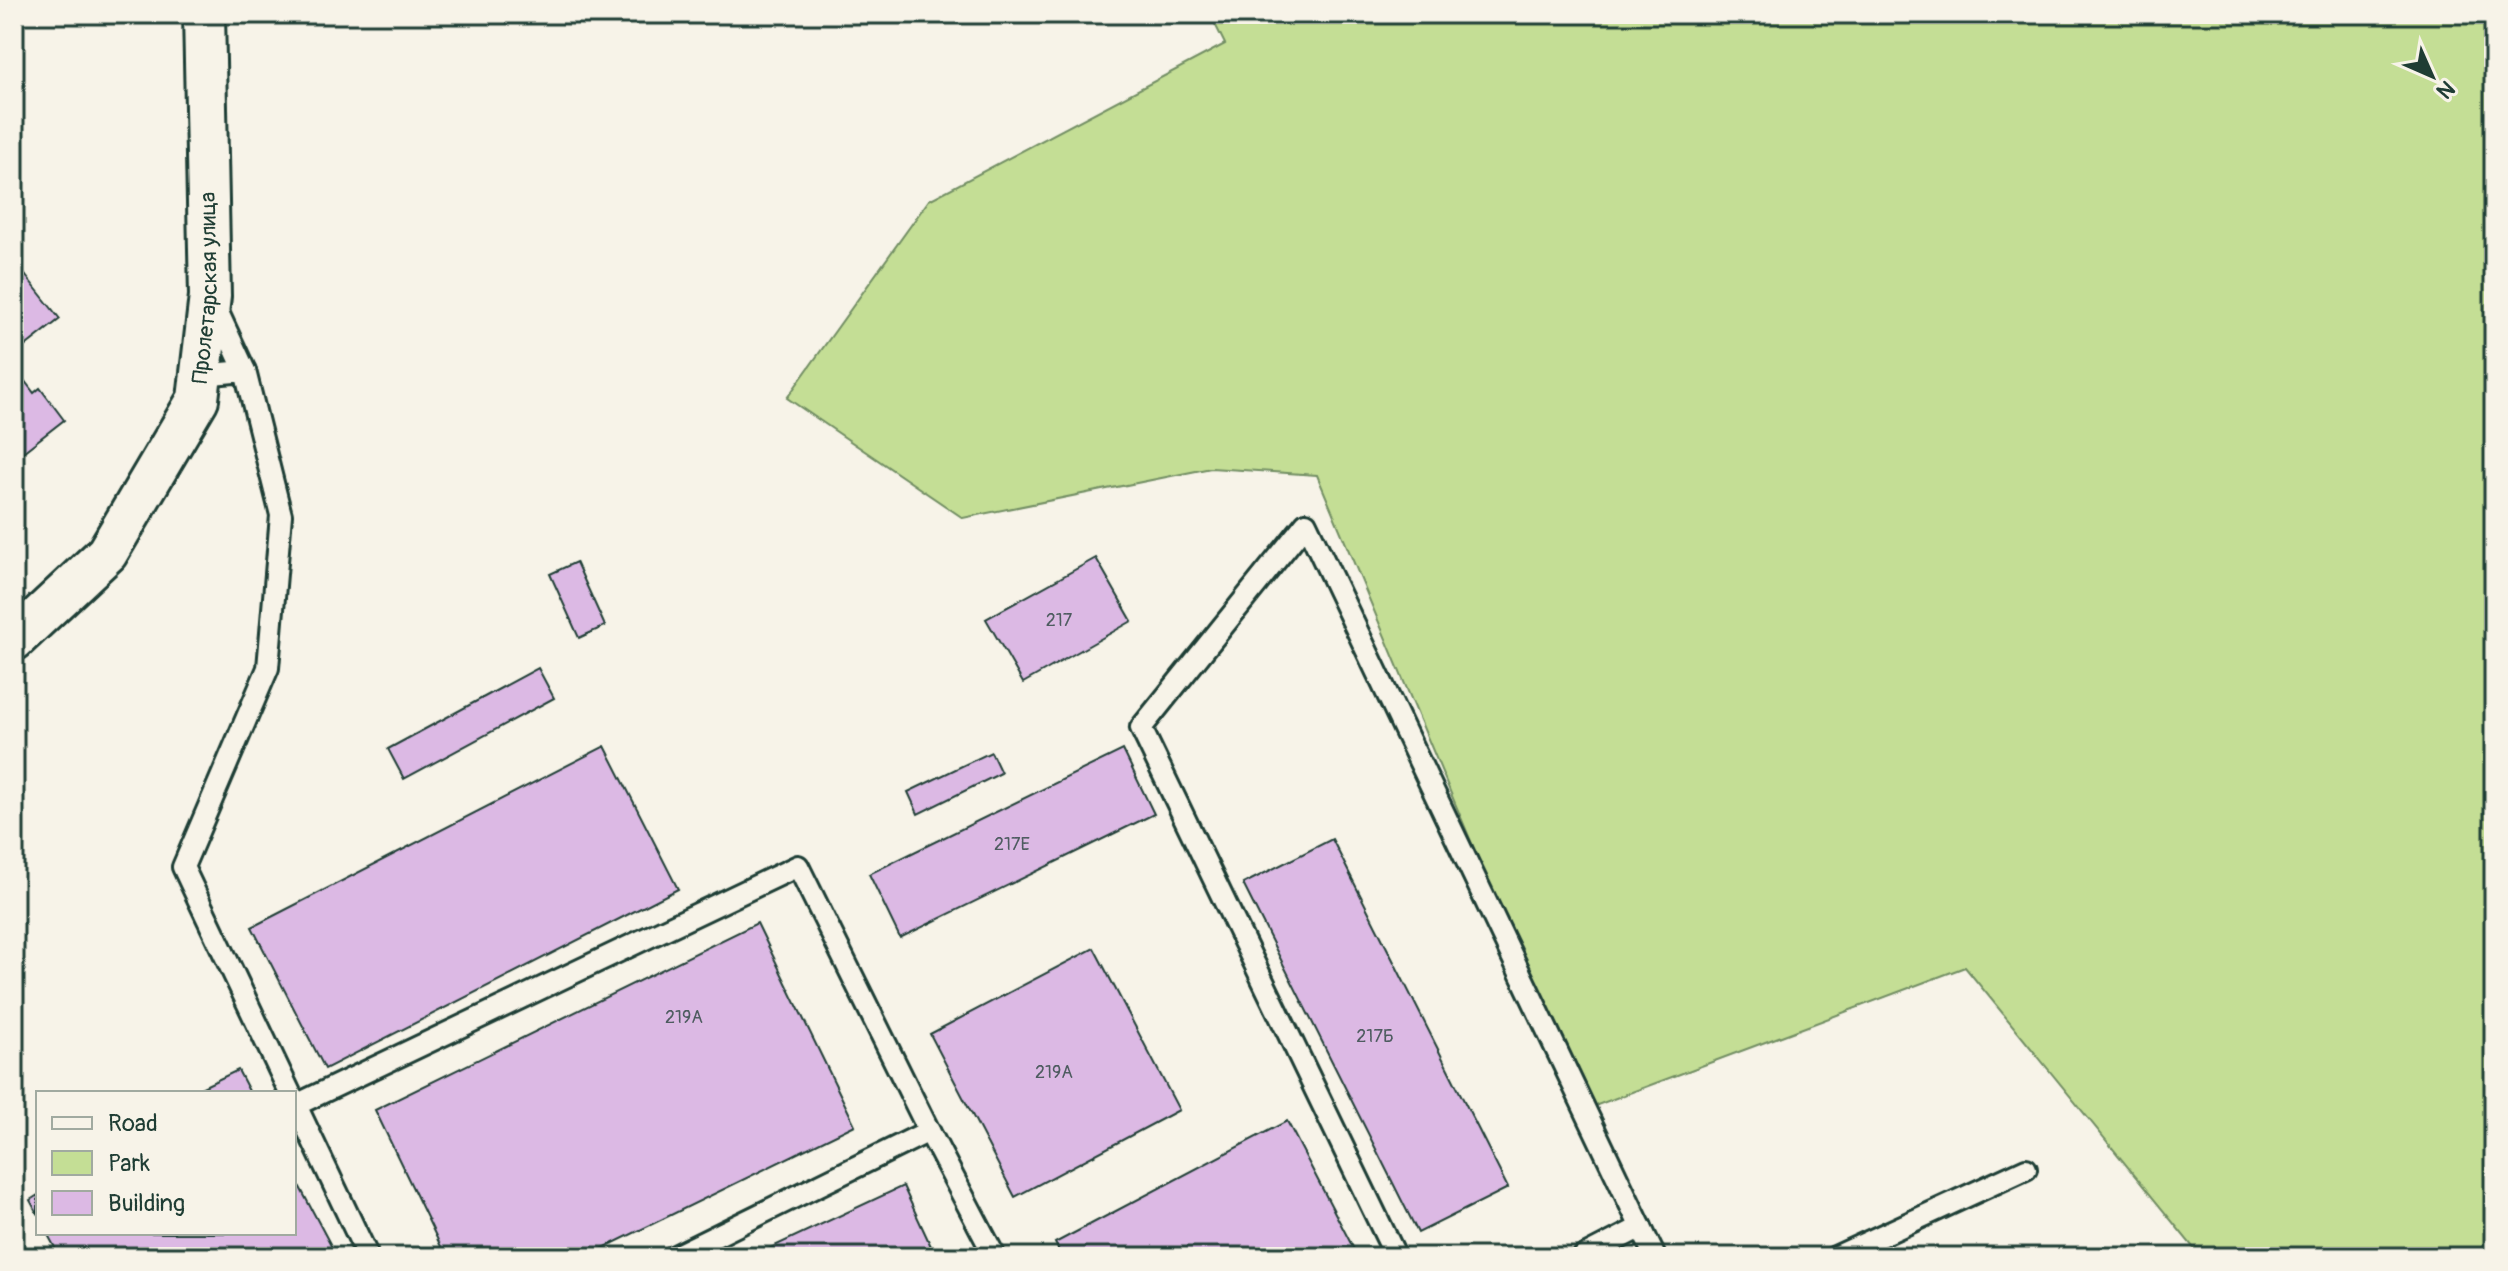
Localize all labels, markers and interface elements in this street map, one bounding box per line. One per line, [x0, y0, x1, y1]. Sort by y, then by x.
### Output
north arrow [2392, 36, 2472, 116]
text: N [2430, 74, 2461, 105]
street label: Пролетарская улица [186, 192, 224, 385]
house number: 217 [1046, 609, 1073, 632]
house number: 217Е [994, 833, 1030, 856]
house number: 219А [665, 1006, 703, 1029]
house number: 217Б [1356, 1025, 1394, 1048]
house number: 219А [1035, 1061, 1073, 1084]
legend [36, 1091, 296, 1235]
text: Road [108, 1109, 158, 1138]
text: Park [108, 1149, 150, 1178]
text: Building [108, 1189, 185, 1218]

